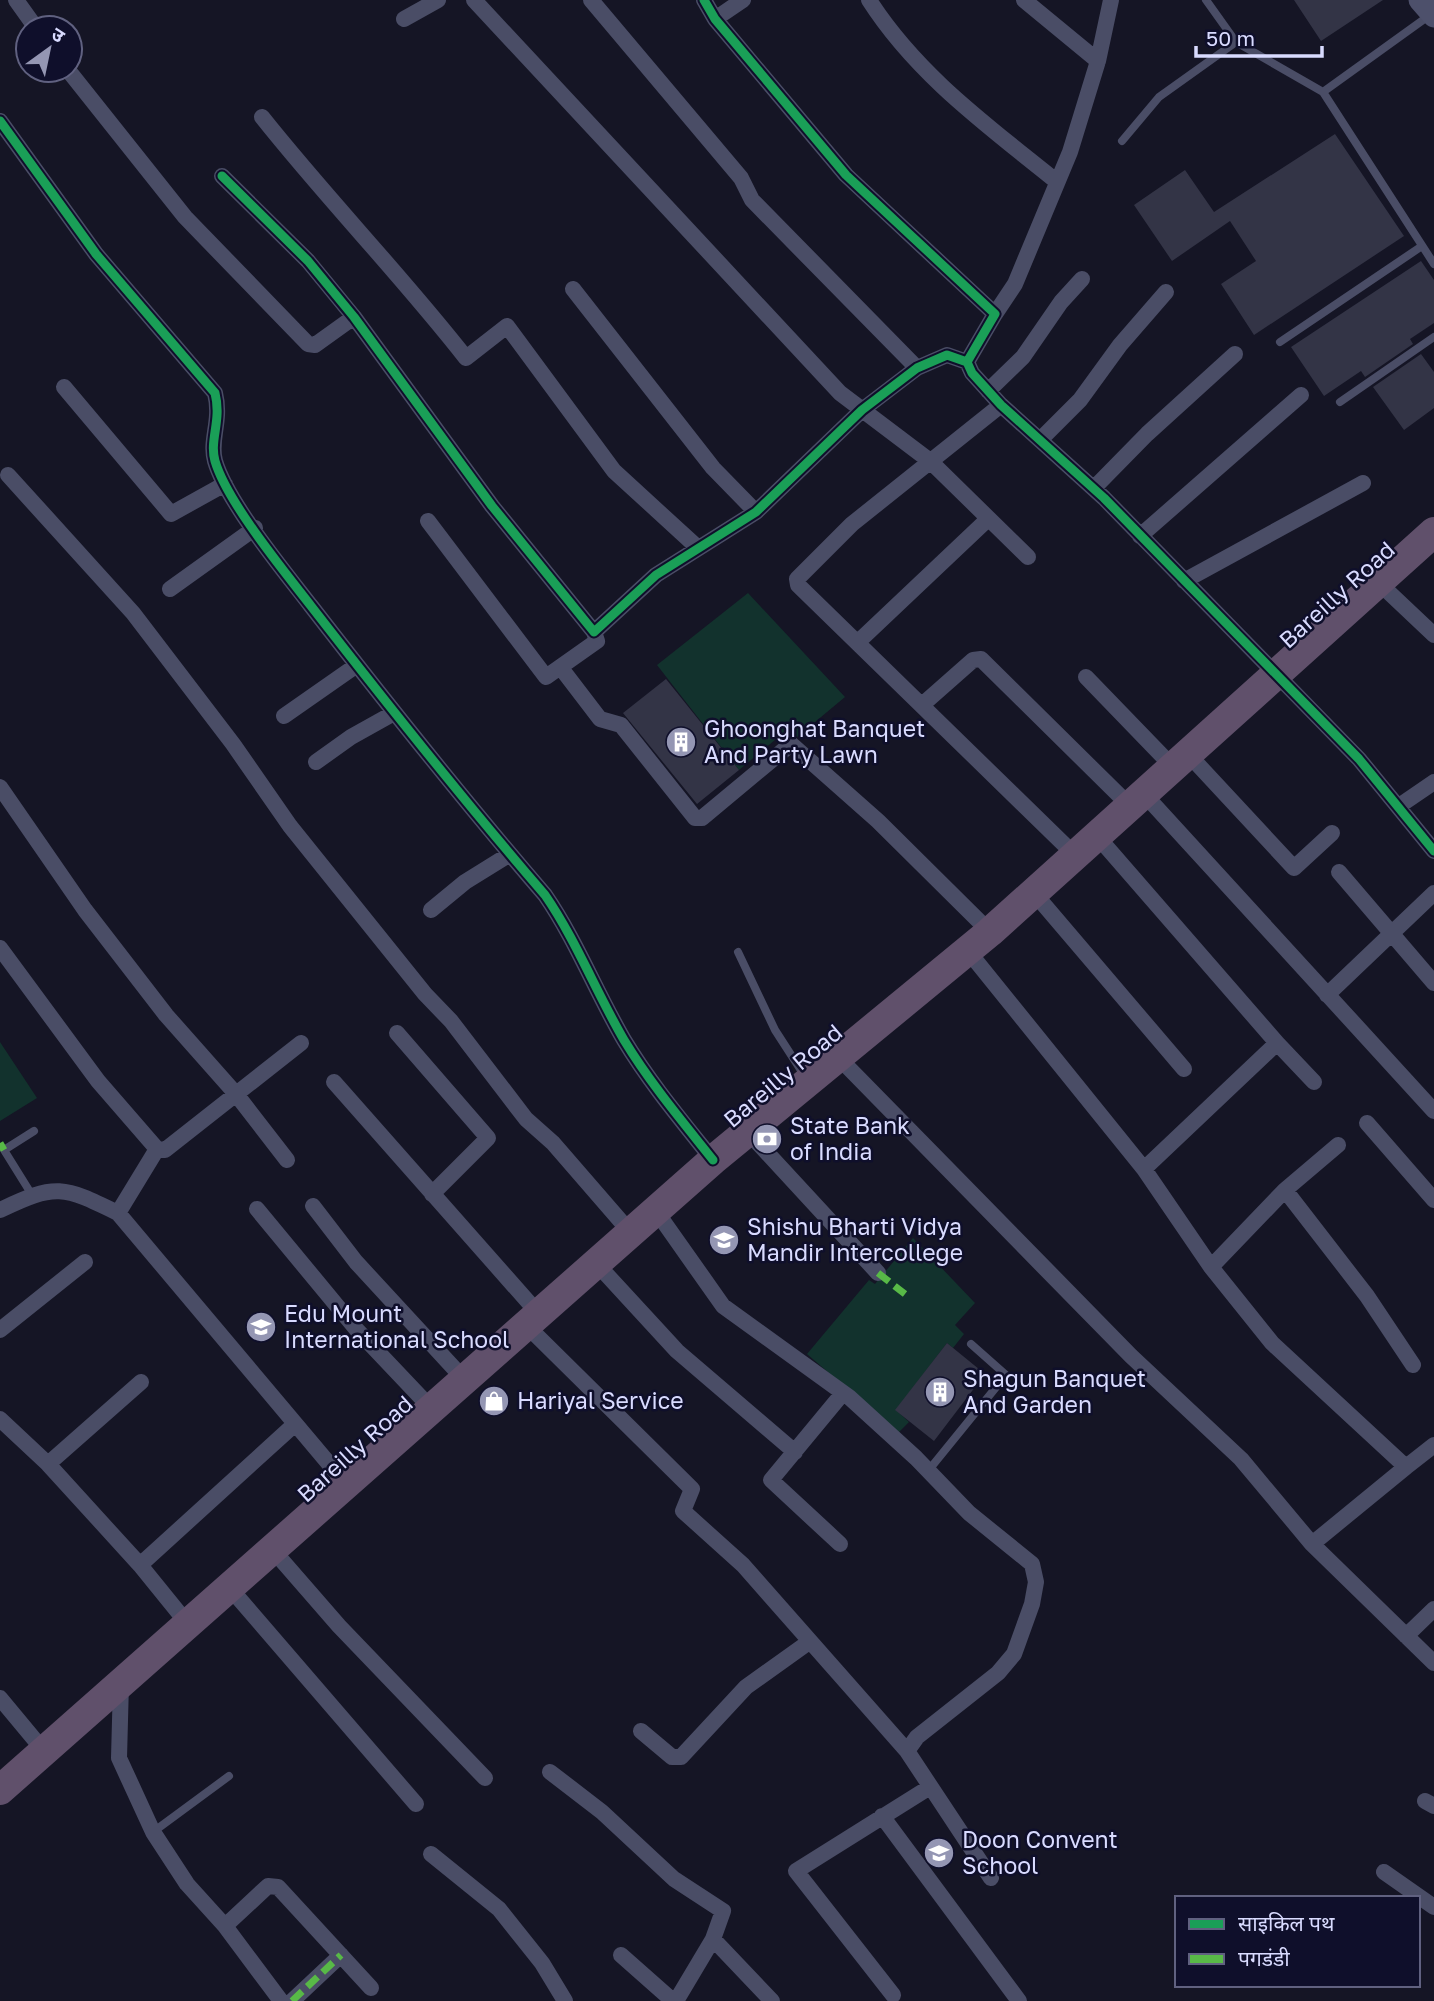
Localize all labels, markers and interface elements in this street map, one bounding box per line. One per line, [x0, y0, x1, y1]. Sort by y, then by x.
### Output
north arrow [14, 14, 84, 84]
scale bar [1196, 14, 1322, 58]
text: उ [48, 22, 70, 47]
text: 50 m [1206, 25, 1255, 51]
street label: Bareilly Road [1273, 535, 1400, 653]
place label: Ghoonghat Banquet And Party Lawn [704, 714, 925, 768]
building icon: Ghoonghat Banquet And Party Lawn [664, 725, 698, 759]
street label: Bareilly Road [717, 1018, 847, 1133]
place label: State Bank of India [790, 1111, 910, 1165]
bank icon: State Bank of India [750, 1122, 784, 1156]
place label: Shishu Bharti Vidya Mandir Intercollege [747, 1212, 963, 1266]
school or university icon: Shishu Bharti Vidya Mandir Intercollege [707, 1223, 741, 1257]
place label: Edu Mount International School [284, 1299, 509, 1353]
school or university icon: Edu Mount International School [244, 1310, 278, 1344]
place label: Shagun Banquet And Garden [963, 1364, 1146, 1418]
building icon: Shagun Banquet And Garden [923, 1375, 957, 1409]
shop icon: Hariyal Service [477, 1384, 511, 1418]
place label: Hariyal Service [517, 1386, 684, 1414]
street label: Bareilly Road [291, 1389, 418, 1507]
place label: Doon Convent School [962, 1825, 1118, 1879]
school or university icon: Doon Convent School [922, 1836, 956, 1870]
legend [1175, 1896, 1420, 1987]
text: साइकिल पथ [1238, 1910, 1335, 1936]
text: पगडंडी [1238, 1945, 1290, 1971]

